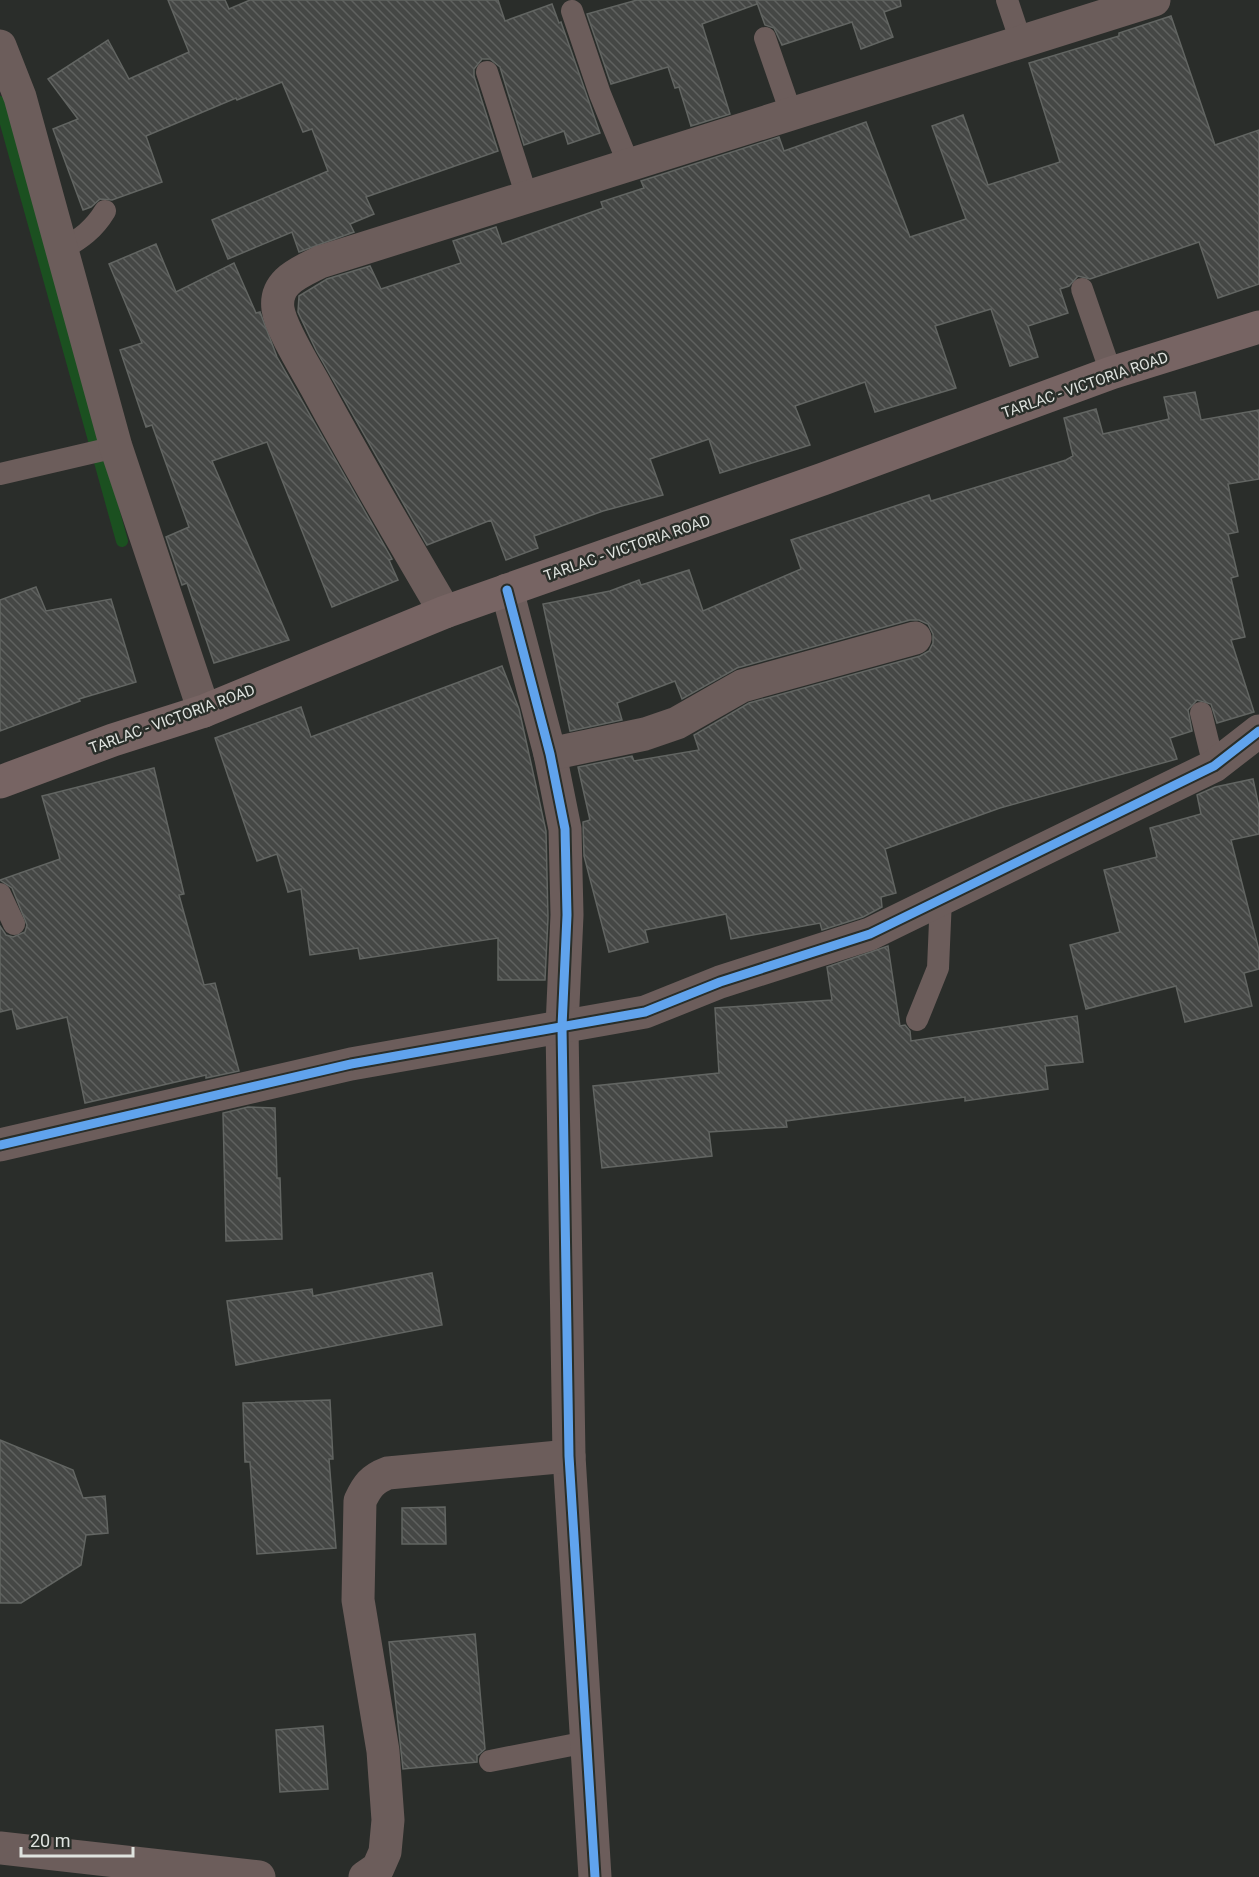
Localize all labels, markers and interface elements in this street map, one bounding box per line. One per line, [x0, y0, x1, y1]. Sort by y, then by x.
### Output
street label: TARLAC - VICTORIA ROAD [999, 348, 1171, 422]
street label: TARLAC - VICTORIA ROAD [541, 511, 713, 585]
street label: TARLAC - VICTORIA ROAD [87, 681, 257, 757]
scale bar [21, 1820, 134, 1858]
text: 20 m [30, 1830, 70, 1851]

